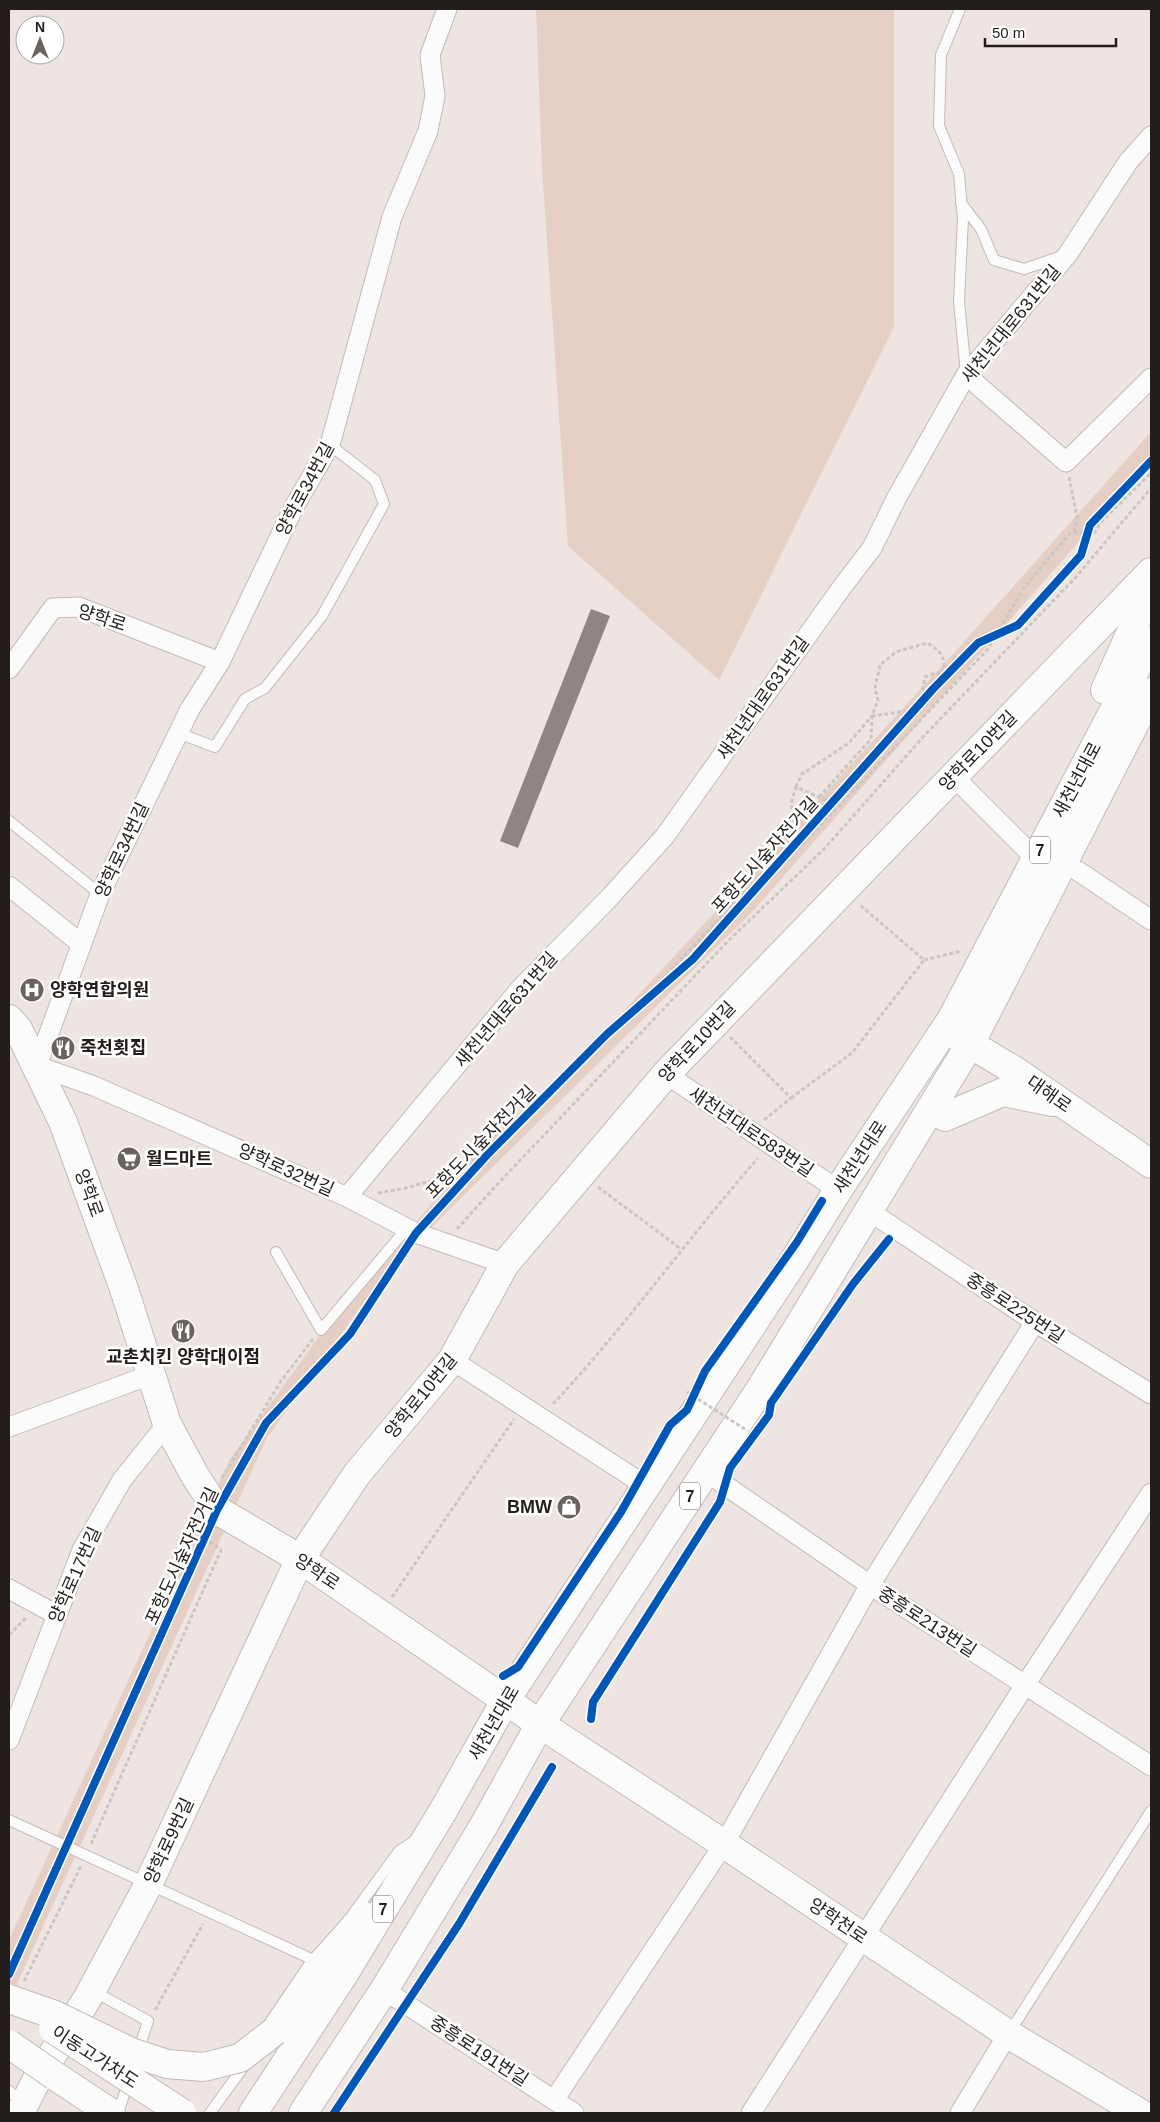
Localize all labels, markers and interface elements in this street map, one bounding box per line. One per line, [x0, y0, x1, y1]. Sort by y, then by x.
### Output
north arrow [15, 15, 65, 65]
scale bar [985, 15, 1116, 47]
text: N [35, 19, 45, 35]
text: 50 m [992, 24, 1025, 41]
street label: 새천년대로631번길 [957, 261, 1065, 387]
street label: 양학로34번길 [272, 439, 338, 539]
street label: 양학로 [75, 601, 129, 635]
street label: 새천년대로631번길 [713, 632, 813, 764]
street label: 양학로10번길 [935, 707, 1021, 795]
street label: 새천년대로 [1049, 739, 1105, 821]
street label: 포항도시숲자전거길 [708, 793, 822, 917]
street label: 양학로34번길 [91, 799, 153, 901]
road number: 7 [1030, 836, 1050, 864]
street label: 새천년대로631번길 [451, 948, 561, 1072]
hospital icon: 양학연합의원 [19, 977, 45, 1003]
place label: 양학연합의원 [50, 980, 149, 1000]
street label: 양학로10번길 [655, 998, 739, 1086]
restaurant icon: 죽천횟집 [50, 1035, 76, 1061]
place label: 죽천횟집 [80, 1038, 146, 1058]
street label: 대해로 [1023, 1072, 1075, 1116]
street label: 포항도시숲자전거길 [422, 1081, 540, 1203]
street label: 새천년대로583번길 [685, 1083, 817, 1181]
street label: 새천년대로 [829, 1117, 891, 1197]
street label: 양학로32번길 [235, 1140, 337, 1200]
supermarket icon: 월드마트 [116, 1146, 142, 1172]
place label: 월드마트 [146, 1149, 212, 1169]
street label: 양학로 [71, 1166, 107, 1220]
street label: 중흥로225번길 [962, 1269, 1068, 1347]
restaurant icon: 교촌치킨 양학대이점 [170, 1318, 196, 1344]
place label: 교촌치킨 양학대이점 [106, 1347, 260, 1367]
street label: 양학로10번길 [381, 1350, 461, 1442]
road number: 7 [680, 1482, 700, 1510]
street label: 포항도시숲자전거길 [141, 1484, 223, 1628]
shop icon: BMW [556, 1494, 582, 1520]
place label: BMW [507, 1497, 552, 1517]
street label: 양학로17번길 [45, 1524, 105, 1626]
street label: 양학로 [291, 1550, 343, 1594]
street label: 중흥로213번길 [874, 1583, 980, 1661]
street label: 새천년대로 [465, 1682, 523, 1764]
street label: 양학로9번길 [140, 1795, 198, 1887]
street label: 양학천로 [805, 1894, 871, 1948]
road number: 7 [373, 1896, 393, 1922]
street label: 중흥로191번길 [426, 2012, 532, 2090]
street label: 이동고가차도 [48, 2022, 142, 2092]

